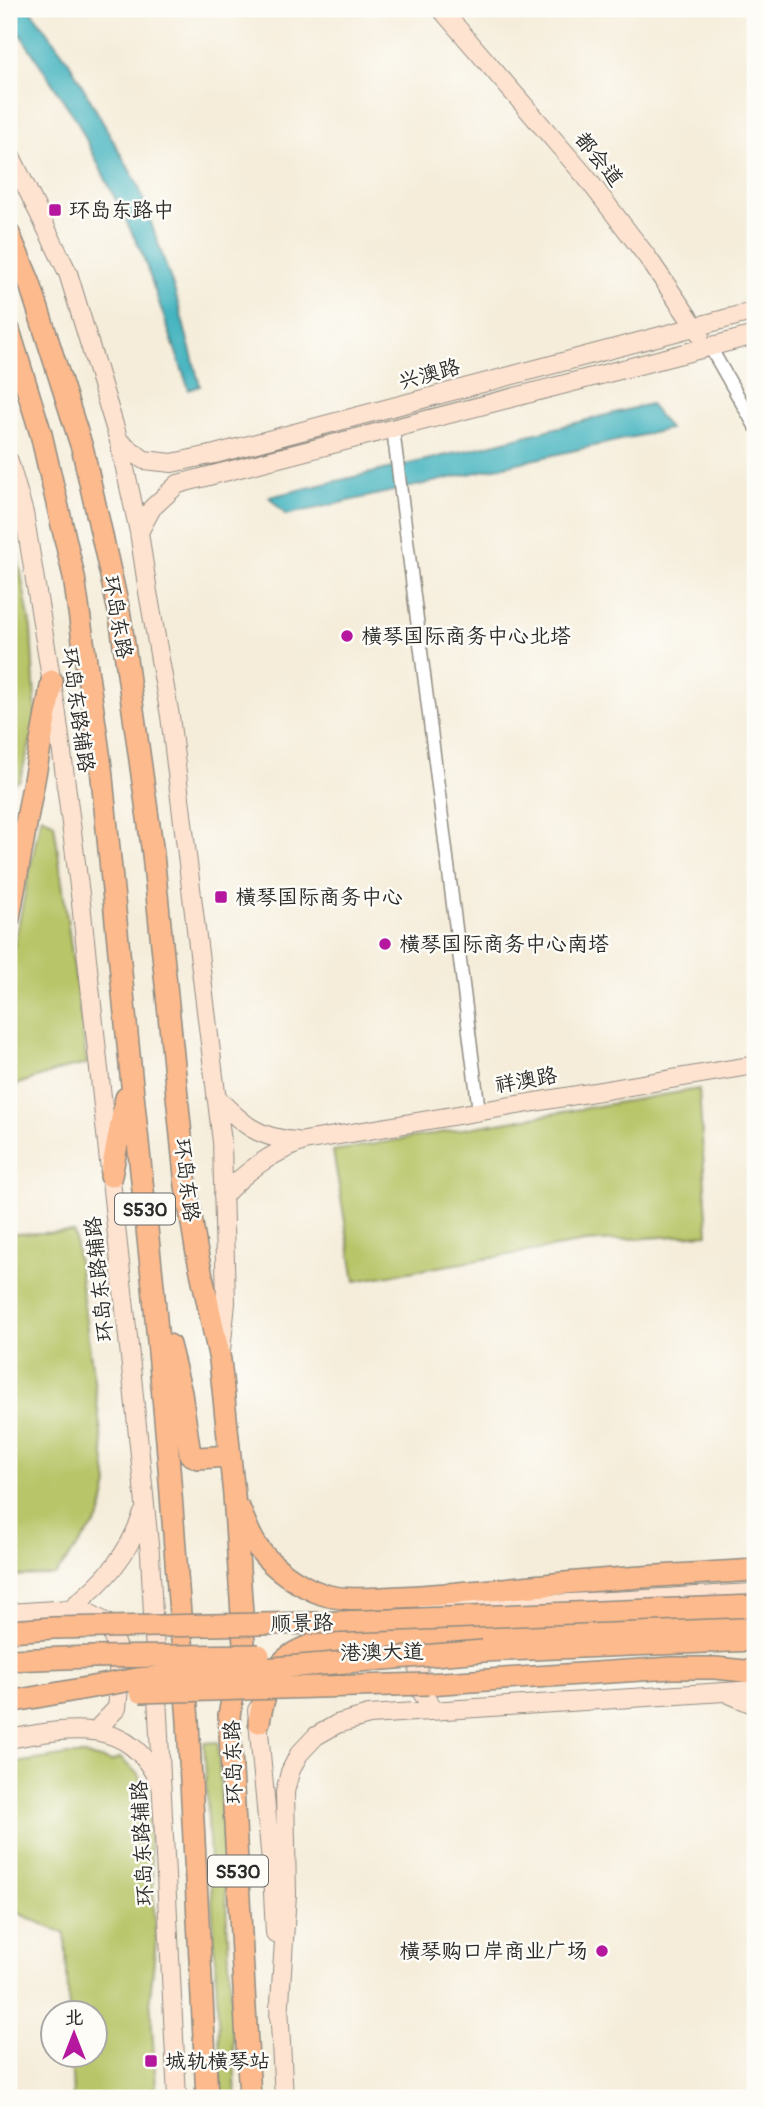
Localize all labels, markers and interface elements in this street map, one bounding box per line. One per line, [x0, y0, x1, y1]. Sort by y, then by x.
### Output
street label: 都会道 [568, 126, 629, 192]
place label: 环岛东路中 [69, 197, 174, 224]
marker: 环岛东路中 [47, 202, 63, 218]
street label: 兴澳路 [395, 353, 463, 396]
street label: 环岛东路 [97, 573, 138, 661]
place label: 横琴国际商务中心北塔 [361, 623, 571, 650]
marker: 横琴国际商务中心北塔 [339, 628, 355, 644]
street label: 环岛东路辅路 [55, 646, 100, 774]
place label: 横琴国际商务中心 [235, 884, 403, 911]
marker: 横琴国际商务中心 [213, 889, 229, 905]
place label: 横琴国际商务中心南塔 [399, 931, 609, 958]
marker: 横琴国际商务中心南塔 [377, 936, 393, 952]
street label: 祥澳路 [493, 1062, 559, 1099]
street label: 环岛东路 [168, 1137, 205, 1223]
road number: S530 [115, 1194, 175, 1224]
street label: 环岛东路辅路 [79, 1215, 120, 1343]
street label: 顺景路 [270, 1609, 334, 1638]
street label: 港澳大道 [340, 1638, 424, 1667]
street label: 环岛东路 [219, 1720, 248, 1804]
street label: 环岛东路辅路 [126, 1779, 159, 1907]
road number: S530 [208, 1856, 268, 1886]
place label: 横琴购口岸商业广场 [399, 1938, 588, 1965]
marker: 横琴购口岸商业广场 [594, 1943, 610, 1959]
north arrow [38, 1998, 108, 2068]
text: 北 [64, 2006, 84, 2030]
place label: 城轨横琴站 [165, 2048, 270, 2075]
marker: 城轨横琴站 [143, 2053, 159, 2069]

